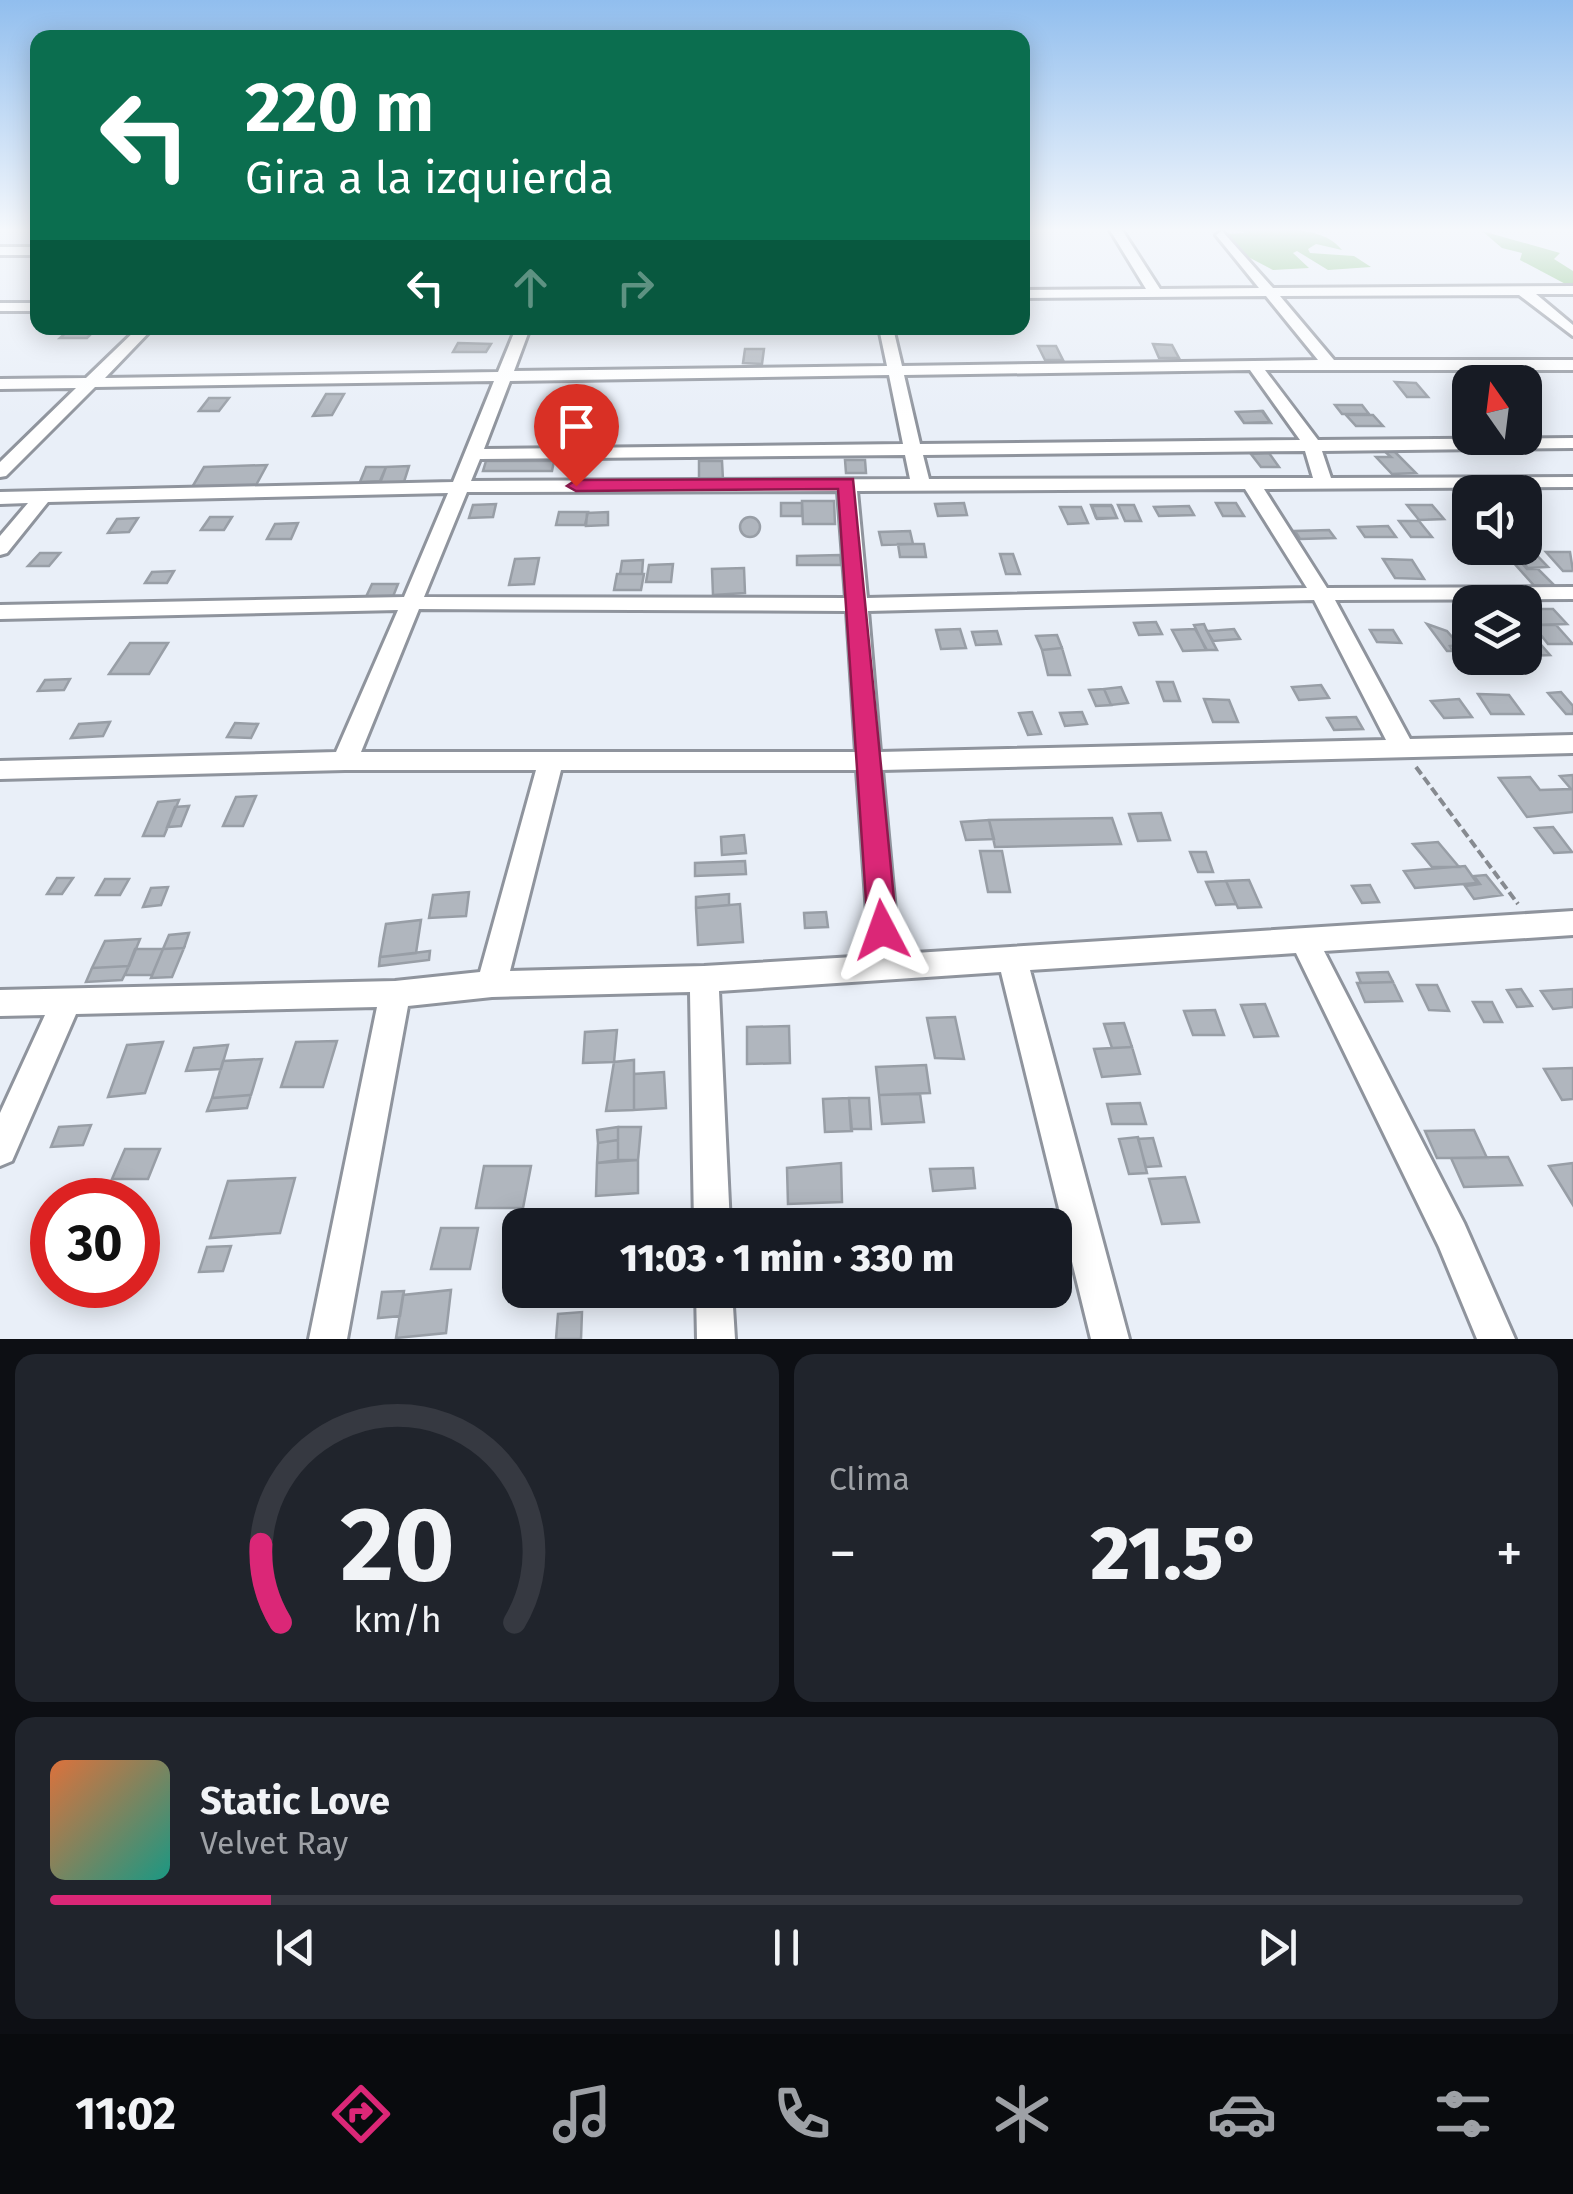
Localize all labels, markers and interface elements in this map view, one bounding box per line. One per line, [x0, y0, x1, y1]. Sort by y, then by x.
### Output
text: 220 m [245, 66, 434, 150]
icon: left [80, 70, 210, 200]
text: Gira a la izquierda [245, 151, 614, 205]
icon: left [398, 260, 453, 315]
icon: ahead [503, 260, 558, 315]
icon: right [608, 260, 663, 315]
north arrow [1452, 365, 1542, 455]
map controls [1452, 365, 1542, 675]
pin [534, 384, 619, 487]
icon: arrive [549, 399, 604, 454]
button: sound [1452, 475, 1542, 565]
button: layers [1452, 585, 1542, 675]
position arrow [830, 878, 934, 982]
speed limit sign: 30 [30, 1178, 160, 1308]
text: 11:03 · 1 min · 330 m [620, 1235, 954, 1281]
text: Clima [829, 1460, 910, 1498]
text: 20 [340, 1483, 454, 1608]
text: 21.5° [1090, 1509, 1262, 1599]
text: − [829, 1521, 857, 1587]
text: + [1496, 1521, 1523, 1587]
text: km/h [353, 1599, 441, 1641]
text: Static Love [200, 1778, 390, 1824]
text: Velvet Ray [200, 1824, 348, 1862]
icon: previous [268, 1920, 323, 1975]
icon: pause [759, 1920, 814, 1975]
icon: next [1250, 1920, 1305, 1975]
icon: directions [326, 2079, 396, 2149]
icon: music [547, 2079, 617, 2149]
icon: phone [767, 2079, 837, 2149]
icon: climate [987, 2079, 1057, 2149]
icon: car [1207, 2079, 1277, 2149]
icon: filters [1428, 2079, 1498, 2149]
text: 11:02 [75, 2087, 176, 2141]

